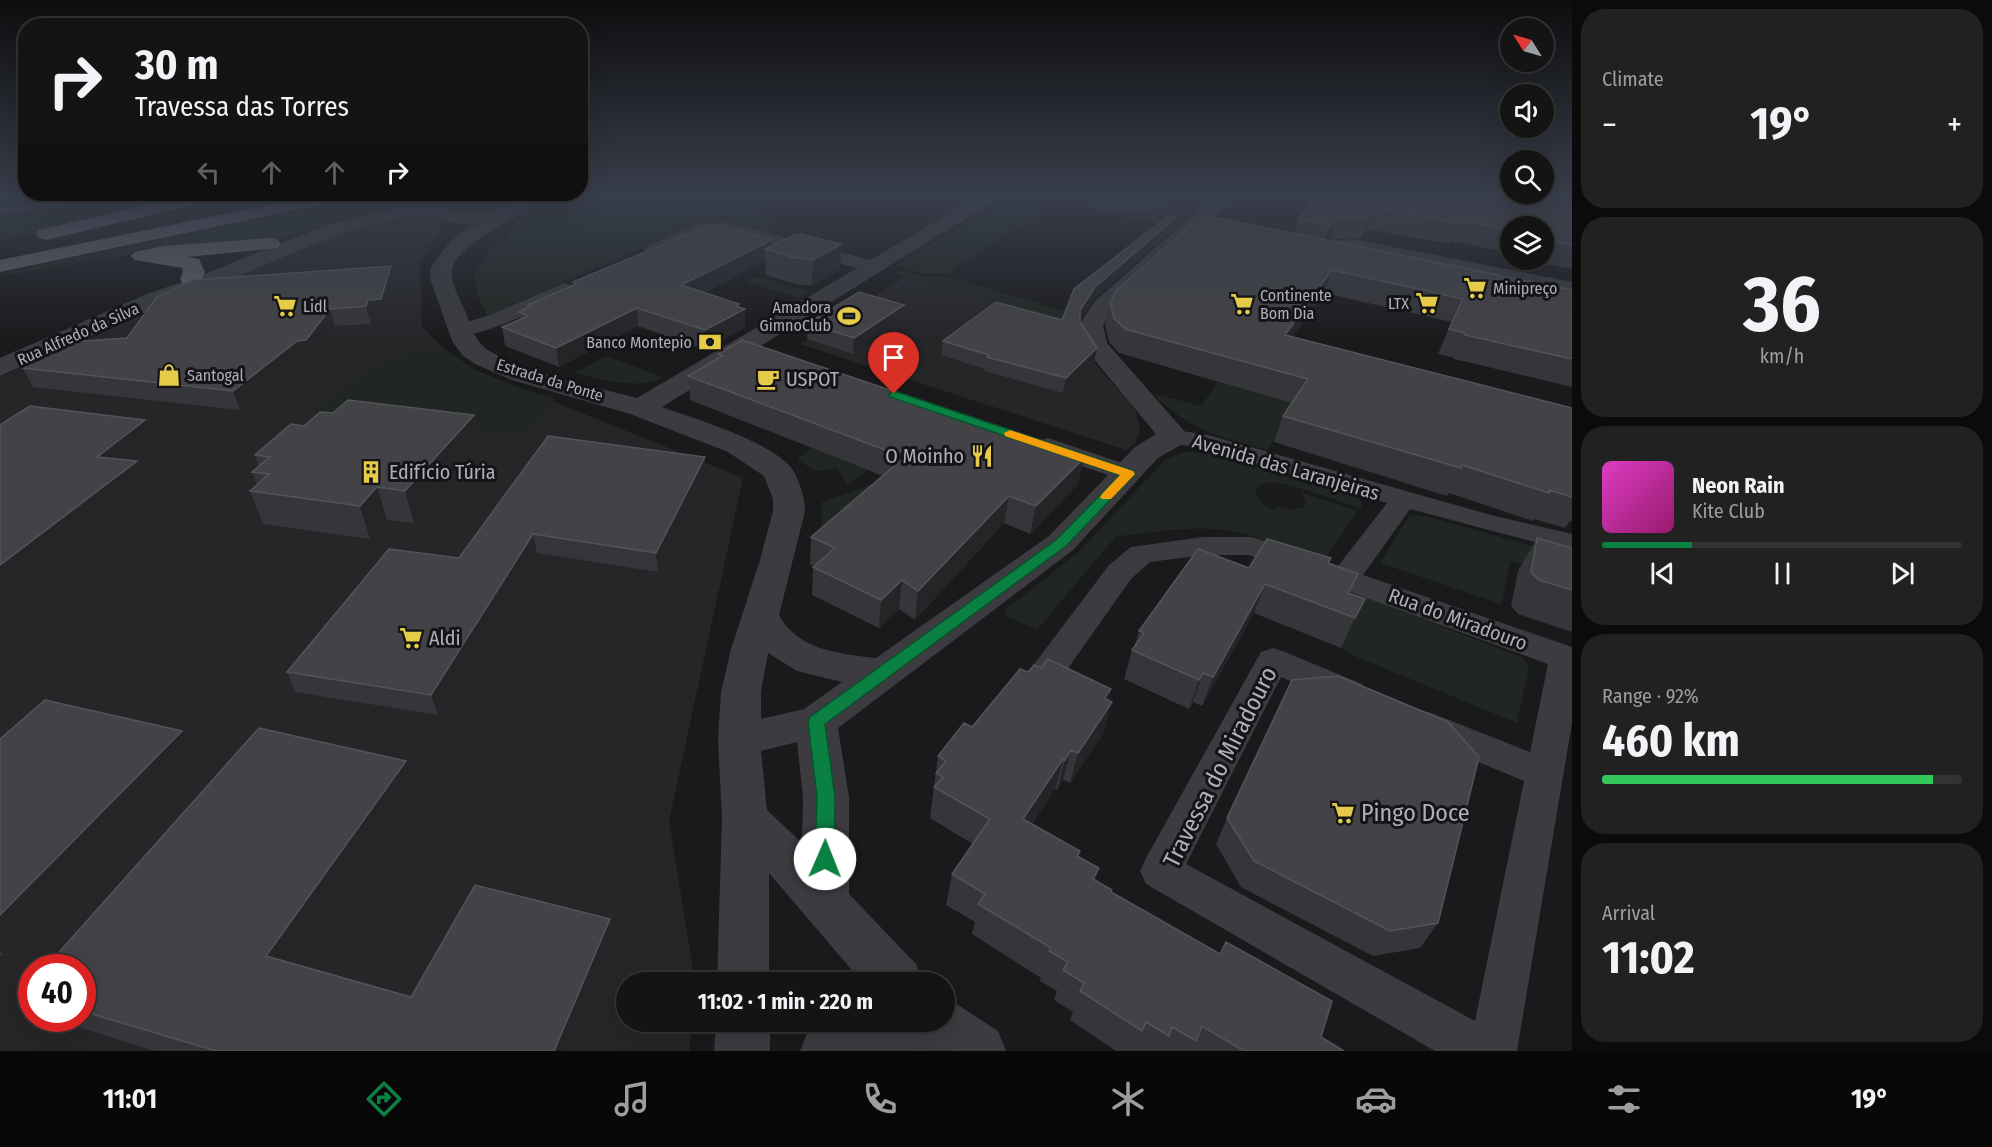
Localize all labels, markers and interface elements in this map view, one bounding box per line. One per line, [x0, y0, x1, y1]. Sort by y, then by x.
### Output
north arrow [1500, 18, 1554, 72]
map controls [1500, 18, 1554, 270]
text: 30 m [135, 40, 219, 90]
icon: right [36, 42, 114, 120]
text: Climate [1602, 67, 1664, 91]
button: sound [1500, 84, 1554, 138]
text: Travessa das Torres [135, 91, 349, 123]
text: 19° [1750, 97, 1814, 151]
text: − [1602, 105, 1617, 145]
text: + [1947, 105, 1962, 145]
button: search [1500, 150, 1554, 204]
icon: left [192, 156, 225, 189]
icon: ahead [255, 156, 288, 189]
icon: ahead [318, 156, 351, 189]
icon: right [381, 156, 414, 189]
button: layers [1500, 216, 1554, 270]
text: 36 [1743, 258, 1821, 352]
supermarket icon: Minipreço [1462, 275, 1488, 301]
place label: Minipreço [1493, 279, 1557, 298]
place label: Continente Bom Dia [1260, 286, 1332, 323]
supermarket icon: LTX [1414, 290, 1440, 316]
supermarket icon: Continente Bom Dia [1229, 291, 1255, 317]
supermarket icon: Lidl [272, 293, 298, 319]
place label: LTX [1388, 294, 1409, 313]
place label: Lidl [303, 297, 327, 316]
place label: Amadora GimnoClub [760, 298, 831, 335]
street label: Rua Alfredo da Silva [14, 299, 142, 369]
sports icon: Amadora GimnoClub [836, 303, 862, 329]
bank icon: Banco Montepio [697, 329, 723, 355]
pin [868, 332, 919, 394]
place label: Banco Montepio [586, 333, 692, 352]
icon: arrive [877, 341, 910, 374]
text: km/h [1760, 344, 1804, 368]
street label: Estrada da Ponte [494, 355, 606, 405]
shop icon: Santogal [156, 362, 182, 388]
place label: Santogal [187, 366, 244, 385]
cafe icon: USPOT [755, 366, 781, 392]
place label: USPOT [786, 367, 840, 391]
street label: Avenida das Laranjeiras [1190, 429, 1382, 505]
restaurant icon: O Moinho [969, 443, 995, 469]
place label: O Moinho [885, 444, 964, 468]
building icon: Edifício Túria [358, 459, 384, 485]
place label: Edifício Túria [389, 460, 496, 484]
text: Neon Rain [1692, 472, 1785, 499]
text: Kite Club [1692, 499, 1765, 523]
icon: previous [1646, 557, 1679, 590]
icon: pause [1766, 557, 1799, 590]
icon: next [1886, 557, 1919, 590]
street label: Rua do Miradouro [1385, 583, 1531, 655]
supermarket icon: Aldi [398, 625, 424, 651]
place label: Aldi [429, 626, 460, 650]
street label: Travessa do Miradouro [1157, 662, 1283, 872]
text: Range · 92% [1602, 684, 1699, 708]
text: 460 km [1602, 714, 1740, 768]
place label: Pingo Doce [1361, 799, 1470, 827]
supermarket icon: Pingo Doce [1330, 800, 1356, 826]
position arrow [793, 827, 857, 891]
text: Arrival [1602, 901, 1655, 925]
text: 11:02 [1602, 931, 1695, 985]
speed limit sign: 40 [18, 954, 96, 1032]
text: 11:02 · 1 min · 220 m [698, 988, 873, 1015]
icon: directions [363, 1078, 405, 1120]
icon: music [611, 1078, 653, 1120]
icon: phone [859, 1078, 901, 1120]
icon: climate [1107, 1078, 1149, 1120]
icon: car [1355, 1078, 1397, 1120]
icon: filters [1603, 1078, 1645, 1120]
text: 11:01 [103, 1083, 157, 1115]
text: 19° [1851, 1083, 1889, 1115]

